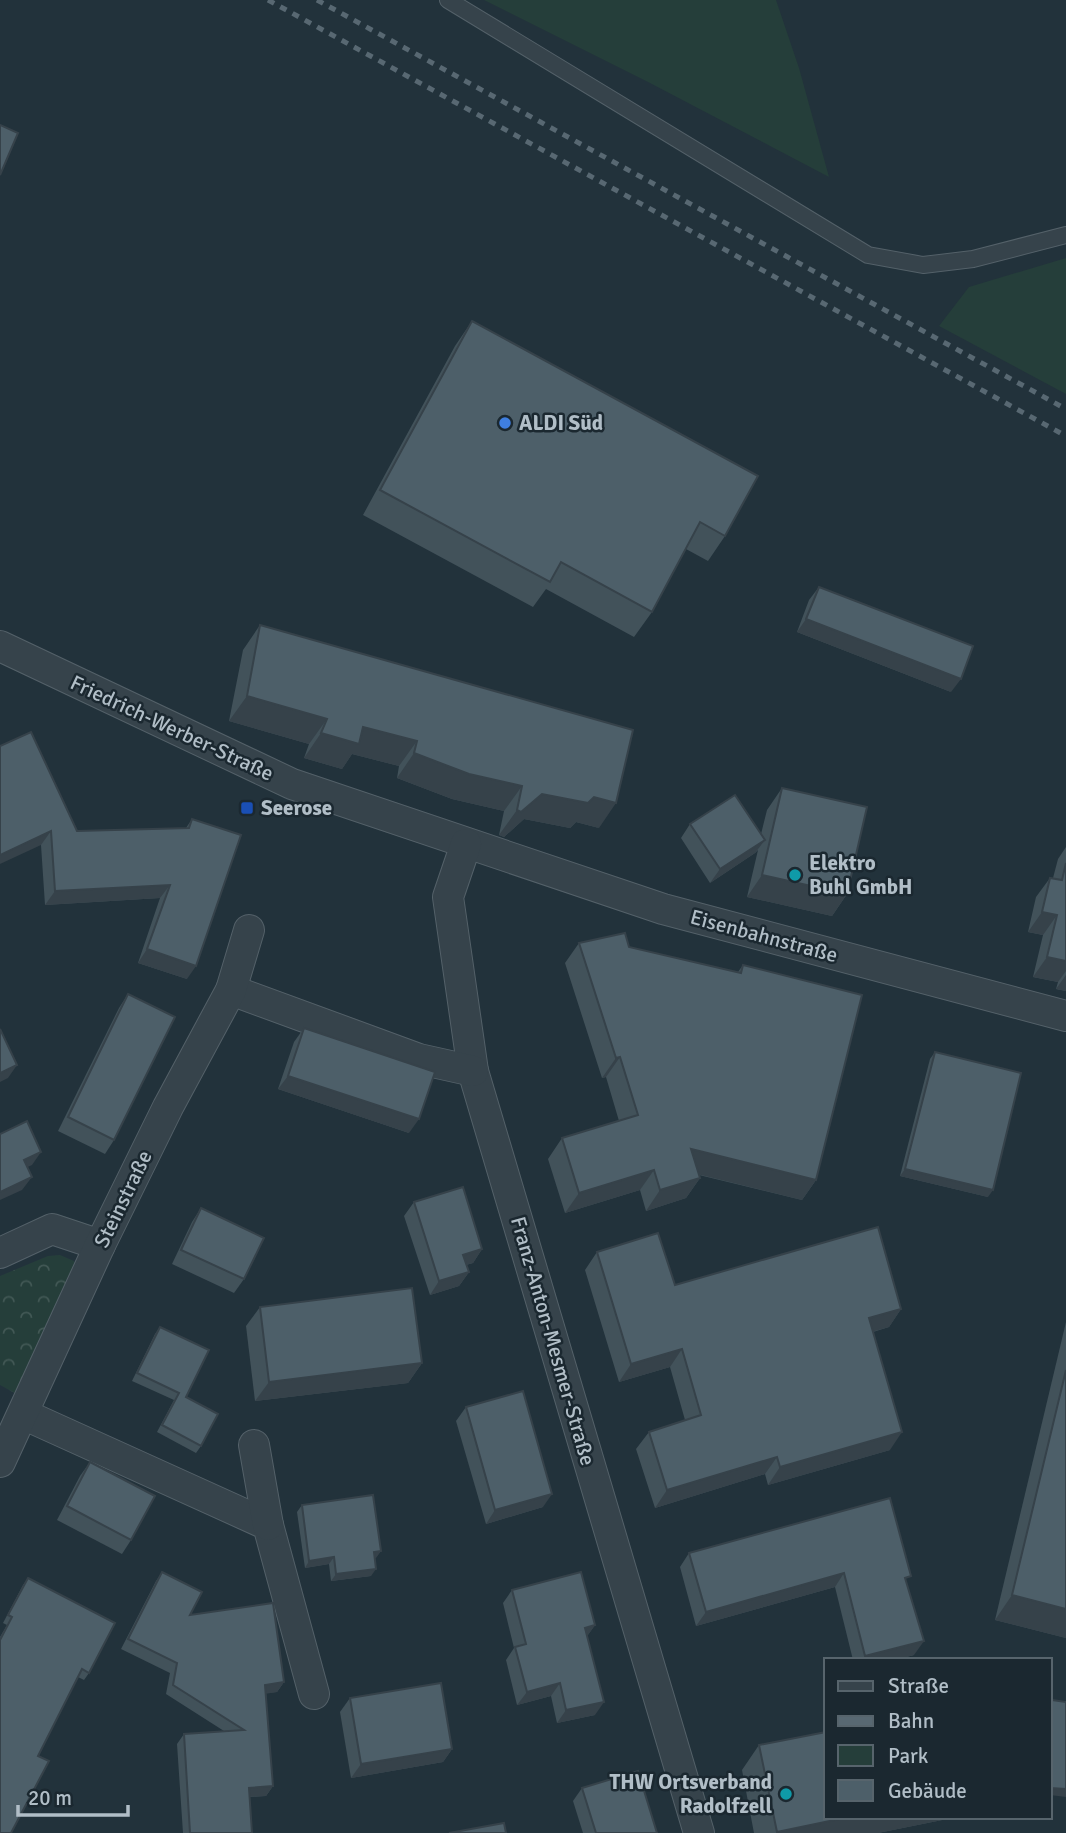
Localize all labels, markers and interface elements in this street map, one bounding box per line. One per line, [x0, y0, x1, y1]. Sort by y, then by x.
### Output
place label: ALDI Süd [519, 410, 603, 436]
marker: ALDI Süd [497, 415, 513, 431]
street label: Friedrich-Werber-Straße [66, 669, 278, 787]
place label: Seerose [261, 795, 332, 821]
marker: Seerose [239, 800, 255, 816]
place label: Elektro Buhl GmbH [809, 850, 912, 900]
marker: Elektro Buhl GmbH [787, 867, 803, 883]
street label: Eisenbahnstraße [687, 904, 841, 968]
street label: Steinstraße [88, 1146, 158, 1252]
street label: Franz-Anton-Mesmer-Straße [505, 1214, 601, 1468]
legend [824, 1658, 1052, 1819]
text: Straße [888, 1673, 949, 1699]
text: Bahn [888, 1708, 934, 1734]
text: Park [888, 1743, 929, 1769]
place label: THW Ortsverband Radolfzell [610, 1769, 772, 1819]
scale bar [18, 1773, 128, 1817]
text: Gebäude [888, 1778, 967, 1804]
text: 20 m [28, 1785, 72, 1811]
marker: THW Ortsverband Radolfzell [778, 1786, 794, 1802]

